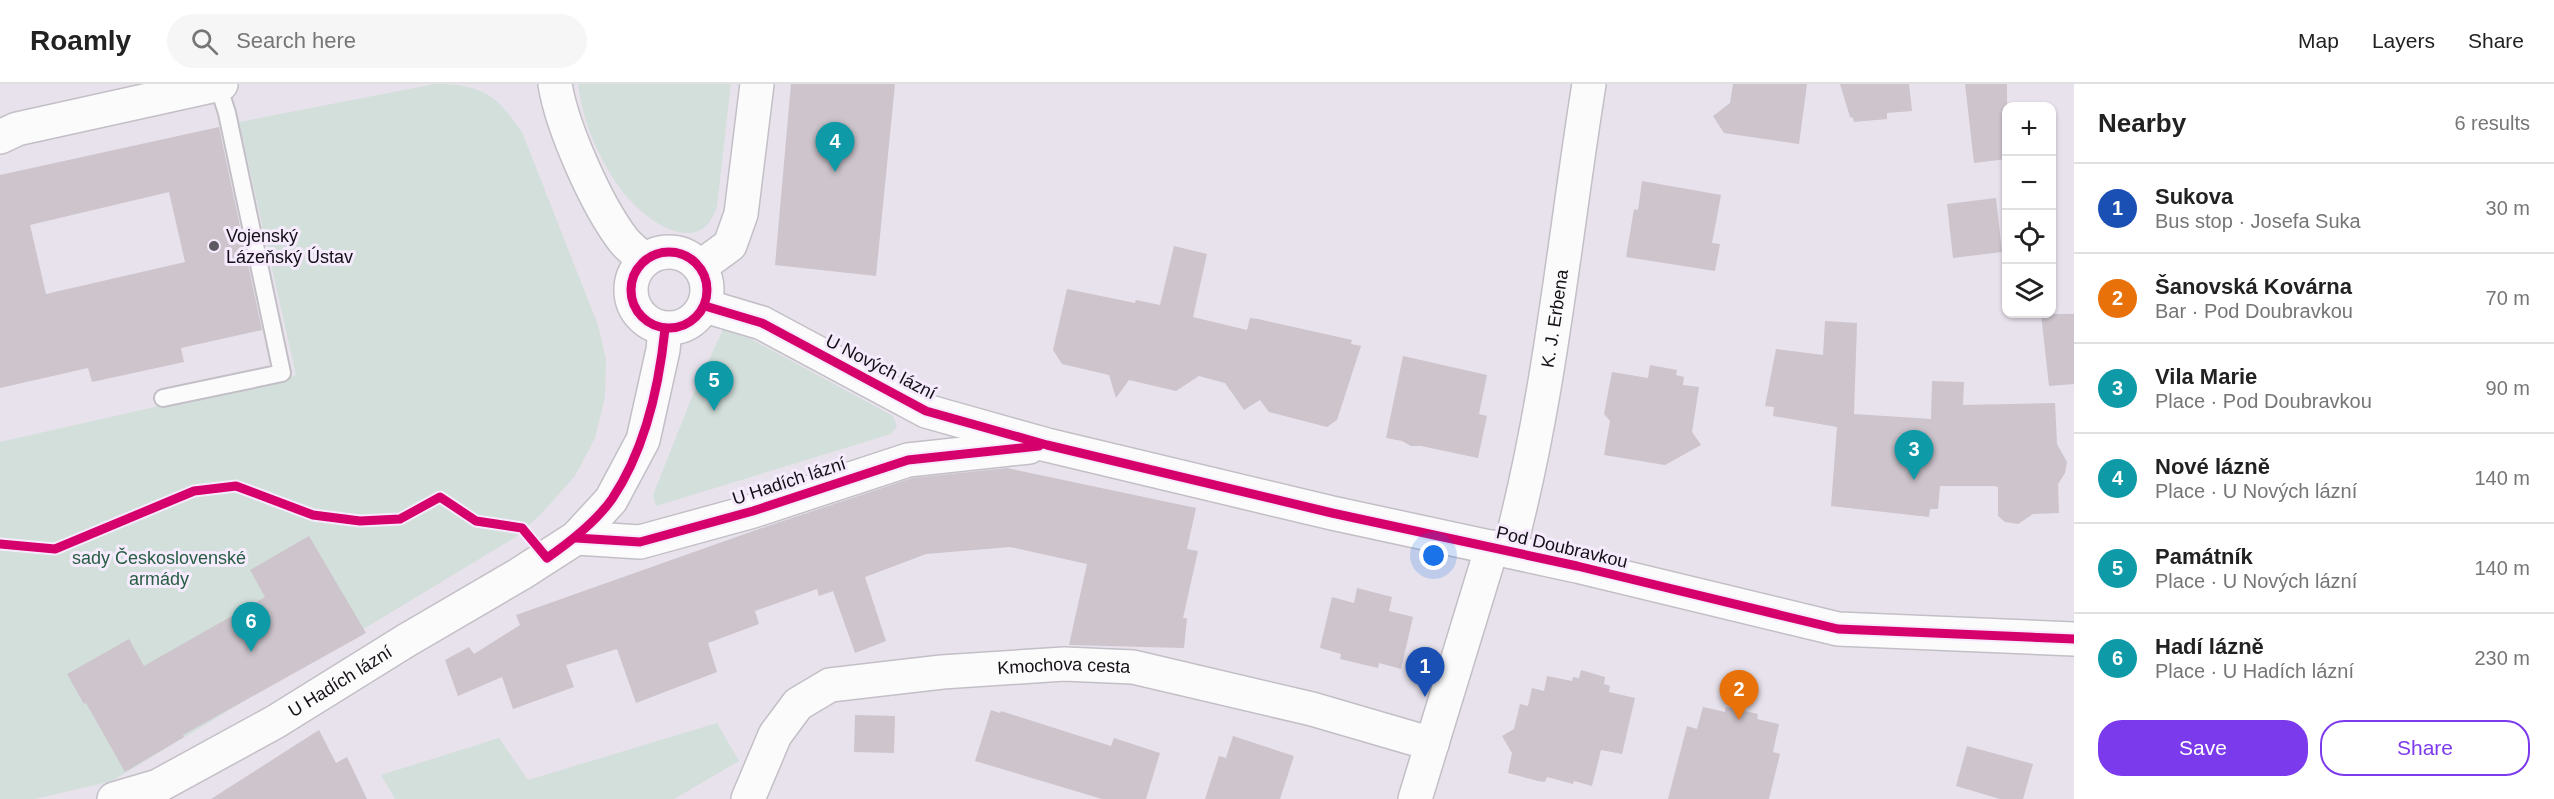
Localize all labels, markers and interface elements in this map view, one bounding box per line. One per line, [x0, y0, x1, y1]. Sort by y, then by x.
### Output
search box [167, 14, 587, 68]
text: Roamly [30, 25, 131, 56]
icon: search [188, 25, 221, 58]
text: Search here [236, 28, 356, 53]
text: Map [2298, 29, 2339, 52]
text: Layers [2372, 29, 2435, 52]
text: Share [2468, 29, 2524, 52]
map controls [2002, 102, 2056, 318]
button: + [2002, 102, 2056, 156]
text: Nearby [2098, 108, 2186, 138]
text: 6 results [2454, 112, 2530, 134]
pin: 4 [816, 122, 854, 172]
button: − [2002, 156, 2056, 210]
text: Sukova [2155, 184, 2233, 209]
text: 1 [2112, 197, 2123, 219]
text: 30 m [2486, 197, 2530, 219]
button: locate [2002, 210, 2056, 264]
text: Bus stop · Josefa Suka [2155, 210, 2361, 232]
place label: Vojenský Lázeňský Ústav [226, 226, 353, 267]
marker: Vojenský Lázeňský Ústav [207, 239, 221, 253]
button: layers [2002, 264, 2056, 318]
street label: K. J. Erbena [1538, 267, 1572, 369]
text: Šanovská Kovárna [2155, 274, 2352, 299]
text: 2 [2112, 287, 2123, 309]
text: 70 m [2486, 287, 2530, 309]
text: Bar · Pod Doubravkou [2155, 300, 2353, 322]
street label: U Nových lázní [823, 331, 939, 403]
pin: 5 [694, 362, 734, 411]
text: Vila Marie [2155, 364, 2257, 389]
text: 3 [2112, 377, 2123, 399]
text: 90 m [2486, 377, 2530, 399]
text: Place · Pod Doubravkou [2155, 390, 2372, 412]
pin: 3 [1894, 430, 1934, 480]
street label: U Hadích lázní [730, 453, 848, 509]
text: Nové lázně [2155, 454, 2270, 479]
text: 4 [2112, 467, 2123, 489]
text: 140 m [2474, 467, 2530, 489]
text: Place · U Nových lázní [2155, 480, 2357, 502]
street label: Pod Doubravkou [1494, 522, 1630, 572]
your location [1419, 541, 1448, 570]
text: Památník [2155, 544, 2253, 569]
park label: sady Československé armády [72, 547, 246, 589]
text: 5 [2112, 557, 2123, 579]
text: 140 m [2474, 557, 2530, 579]
text: Place · U Nových lázní [2155, 570, 2357, 592]
pin: 6 [232, 602, 270, 652]
text: Hadí lázně [2155, 634, 2264, 659]
street label: U Hadích lázní [285, 642, 396, 721]
text: 6 [2112, 647, 2123, 669]
text: 230 m [2474, 647, 2530, 669]
pin: 1 [1406, 648, 1444, 697]
street label: Kmochova cesta [997, 654, 1132, 678]
text: Place · U Hadích lázní [2155, 660, 2354, 682]
pin: 2 [1720, 670, 1758, 720]
button: Save [2098, 720, 2308, 776]
button: Share [2320, 720, 2530, 776]

